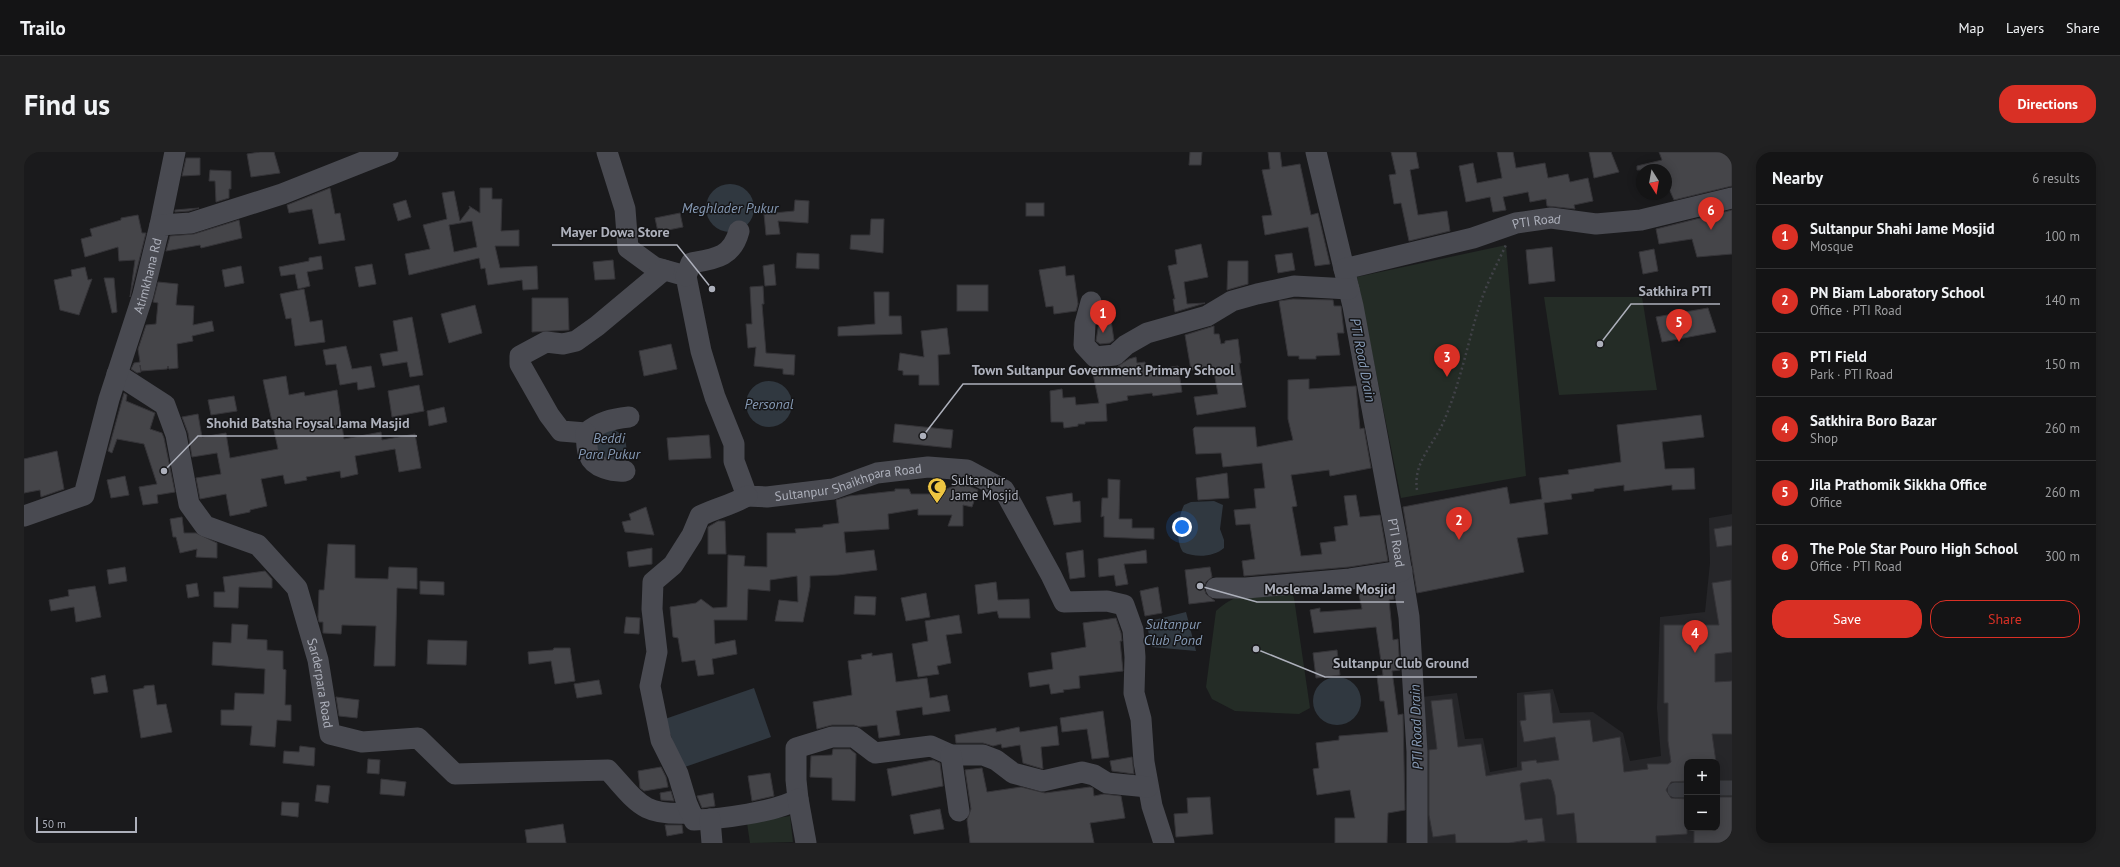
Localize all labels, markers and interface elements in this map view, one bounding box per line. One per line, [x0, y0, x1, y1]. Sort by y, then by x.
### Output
text: Trailo [20, 16, 66, 40]
text: Map [1958, 19, 1984, 37]
text: Layers [2006, 19, 2044, 37]
text: Share [2066, 19, 2100, 37]
button: Directions [1999, 85, 2096, 123]
text: Find us [24, 86, 110, 123]
north arrow [1636, 164, 1672, 200]
text: Nearby [1772, 167, 1823, 189]
text: 6 results [2032, 170, 2080, 187]
pin: 6 [1698, 197, 1724, 230]
water label: Meghlader Pukur [682, 199, 780, 217]
street label: PTI Road [1510, 210, 1562, 233]
callout: Mayer Dowa Store [552, 219, 677, 245]
text: Sultanpur Shahi Jame Mosjid [1810, 219, 1995, 238]
text: Mayer Dowa Store [560, 223, 670, 241]
text: 1 [1781, 228, 1789, 245]
text: 100 m [2045, 228, 2080, 245]
street label: Atimkhana Rd [130, 236, 166, 316]
text: Mosque [1810, 238, 1853, 255]
callout: Satkhira PTI [1631, 278, 1720, 304]
text: Satkhira PTI [1639, 282, 1711, 300]
text: PN Biam Laboratory School [1810, 283, 1984, 302]
text: 2 [1781, 292, 1789, 309]
text: 140 m [2045, 292, 2080, 309]
pin: 1 [1090, 300, 1116, 333]
text: Office · PTI Road [1810, 302, 1902, 319]
pin: 5 [1666, 309, 1692, 342]
water label: PTI Road Drain [1346, 316, 1380, 404]
pin: 3 [1434, 344, 1460, 377]
text: PTI Field [1810, 347, 1867, 366]
text: 3 [1781, 356, 1789, 373]
text: 150 m [2045, 356, 2080, 373]
callout: Town Sultanpur Government Primary School [963, 358, 1242, 384]
text: Town Sultanpur Government Primary School [972, 361, 1235, 379]
text: Park · PTI Road [1810, 366, 1893, 383]
water label: Personal [745, 395, 794, 413]
callout: Shohid Batsha Foysal Jama Masjid [198, 410, 417, 436]
text: Satkhira Boro Bazar [1810, 411, 1937, 430]
text: Shohid Batsha Foysal Jama Masjid [206, 414, 410, 432]
text: 4 [1781, 420, 1789, 437]
text: 260 m [2045, 420, 2080, 437]
water label: Beddi Para Pukur [578, 429, 641, 463]
text: Shop [1810, 430, 1838, 447]
street label: Sultanpur Shaikhpara Road [774, 460, 923, 505]
place label: Sultanpur Jame Mosjid [950, 472, 1019, 504]
text: Jila Prathomik Sikkha Office [1810, 475, 1987, 494]
mosque icon: Sultanpur Jame Mosjid [926, 476, 948, 504]
text: 5 [1781, 484, 1789, 501]
text: 260 m [2045, 484, 2080, 501]
text: Office [1810, 494, 1842, 511]
pin: 2 [1446, 507, 1472, 540]
your location [1172, 517, 1192, 537]
street label: PTI Road [1384, 517, 1409, 568]
text: The Pole Star Pouro High School [1810, 539, 2018, 558]
text: 6 [1781, 548, 1789, 565]
text: 300 m [2045, 548, 2080, 565]
text: Office · PTI Road [1810, 558, 1902, 575]
callout: Moslema Jame Mosjid [1257, 576, 1404, 602]
text: Moslema Jame Mosjid [1265, 580, 1395, 598]
button: Save [1772, 600, 1922, 638]
button: Share [1930, 600, 2080, 638]
water label: Sultanpur Club Pond [1144, 615, 1203, 649]
pin: 4 [1682, 620, 1708, 653]
street label: Sarderpara Road [303, 636, 337, 729]
callout: Sultanpur Club Ground [1325, 651, 1477, 677]
text: Sultanpur Club Ground [1333, 654, 1469, 672]
water label: PTI Road Drain [1406, 684, 1426, 770]
map controls [1684, 759, 1720, 831]
button: + [1684, 759, 1720, 795]
button: − [1684, 795, 1720, 831]
scale bar [36, 815, 137, 834]
text: 50 m [42, 817, 66, 831]

